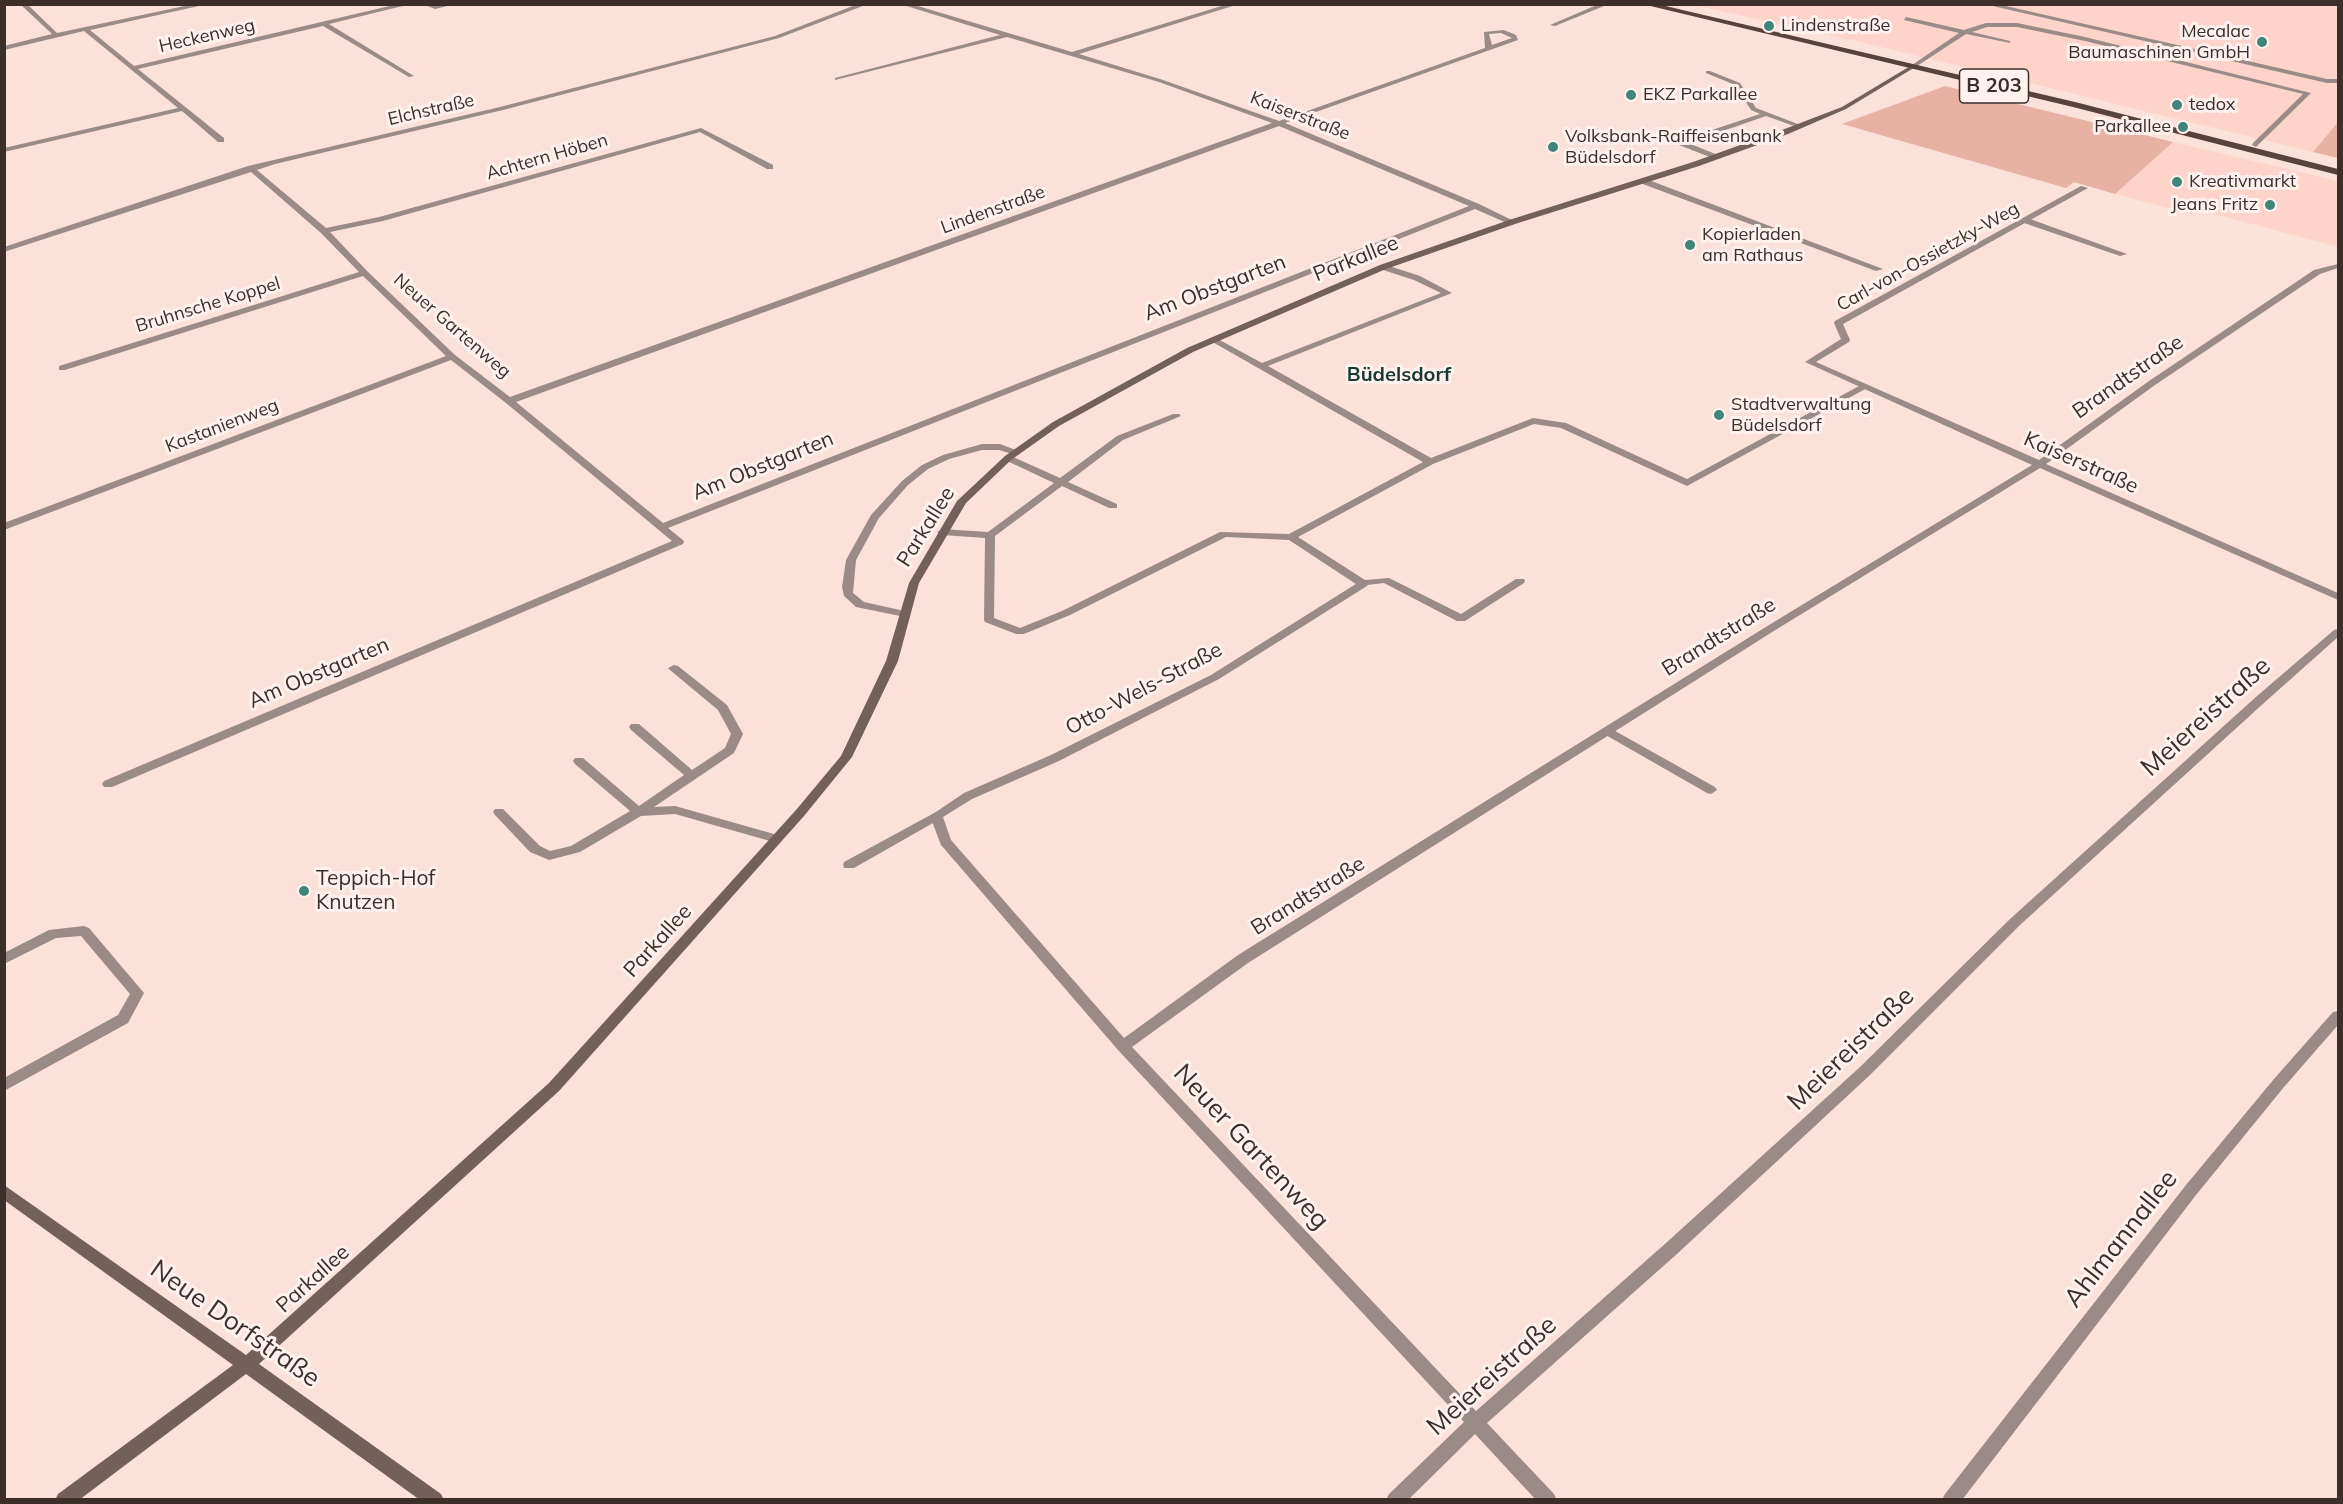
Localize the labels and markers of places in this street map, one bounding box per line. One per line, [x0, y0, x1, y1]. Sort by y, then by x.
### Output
place label: Lindenstraße [1781, 15, 1890, 37]
marker: Lindenstraße [1762, 19, 1776, 33]
place label: Mecalac Baumaschinen GmbH [2068, 21, 2250, 63]
marker: Mecalac Baumaschinen GmbH [2255, 35, 2269, 49]
place label: EKZ Parkallee [1643, 84, 1757, 106]
marker: EKZ Parkallee [1624, 88, 1638, 102]
place label: tedox [2189, 94, 2236, 116]
marker: tedox [2170, 98, 2184, 112]
place label: Parkallee [2094, 116, 2171, 138]
marker: Parkallee [2176, 120, 2190, 134]
place label: Volksbank-Raiffeisenbank Büdelsdorf [1565, 126, 1782, 168]
marker: Volksbank-Raiffeisenbank Büdelsdorf [1546, 140, 1560, 154]
place label: Kreativmarkt [2189, 171, 2296, 193]
marker: Kreativmarkt [2170, 175, 2184, 189]
place label: Jeans Fritz [2171, 194, 2258, 216]
marker: Jeans Fritz [2263, 198, 2277, 212]
place label: Kopierladen am Rathaus [1702, 224, 1803, 266]
marker: Kopierladen am Rathaus [1683, 238, 1697, 252]
place label: Stadtverwaltung Büdelsdorf [1731, 394, 1871, 436]
marker: Stadtverwaltung Büdelsdorf [1712, 408, 1726, 422]
place label: Teppich-Hof Knutzen [316, 866, 435, 916]
marker: Teppich-Hof Knutzen [297, 884, 311, 898]

